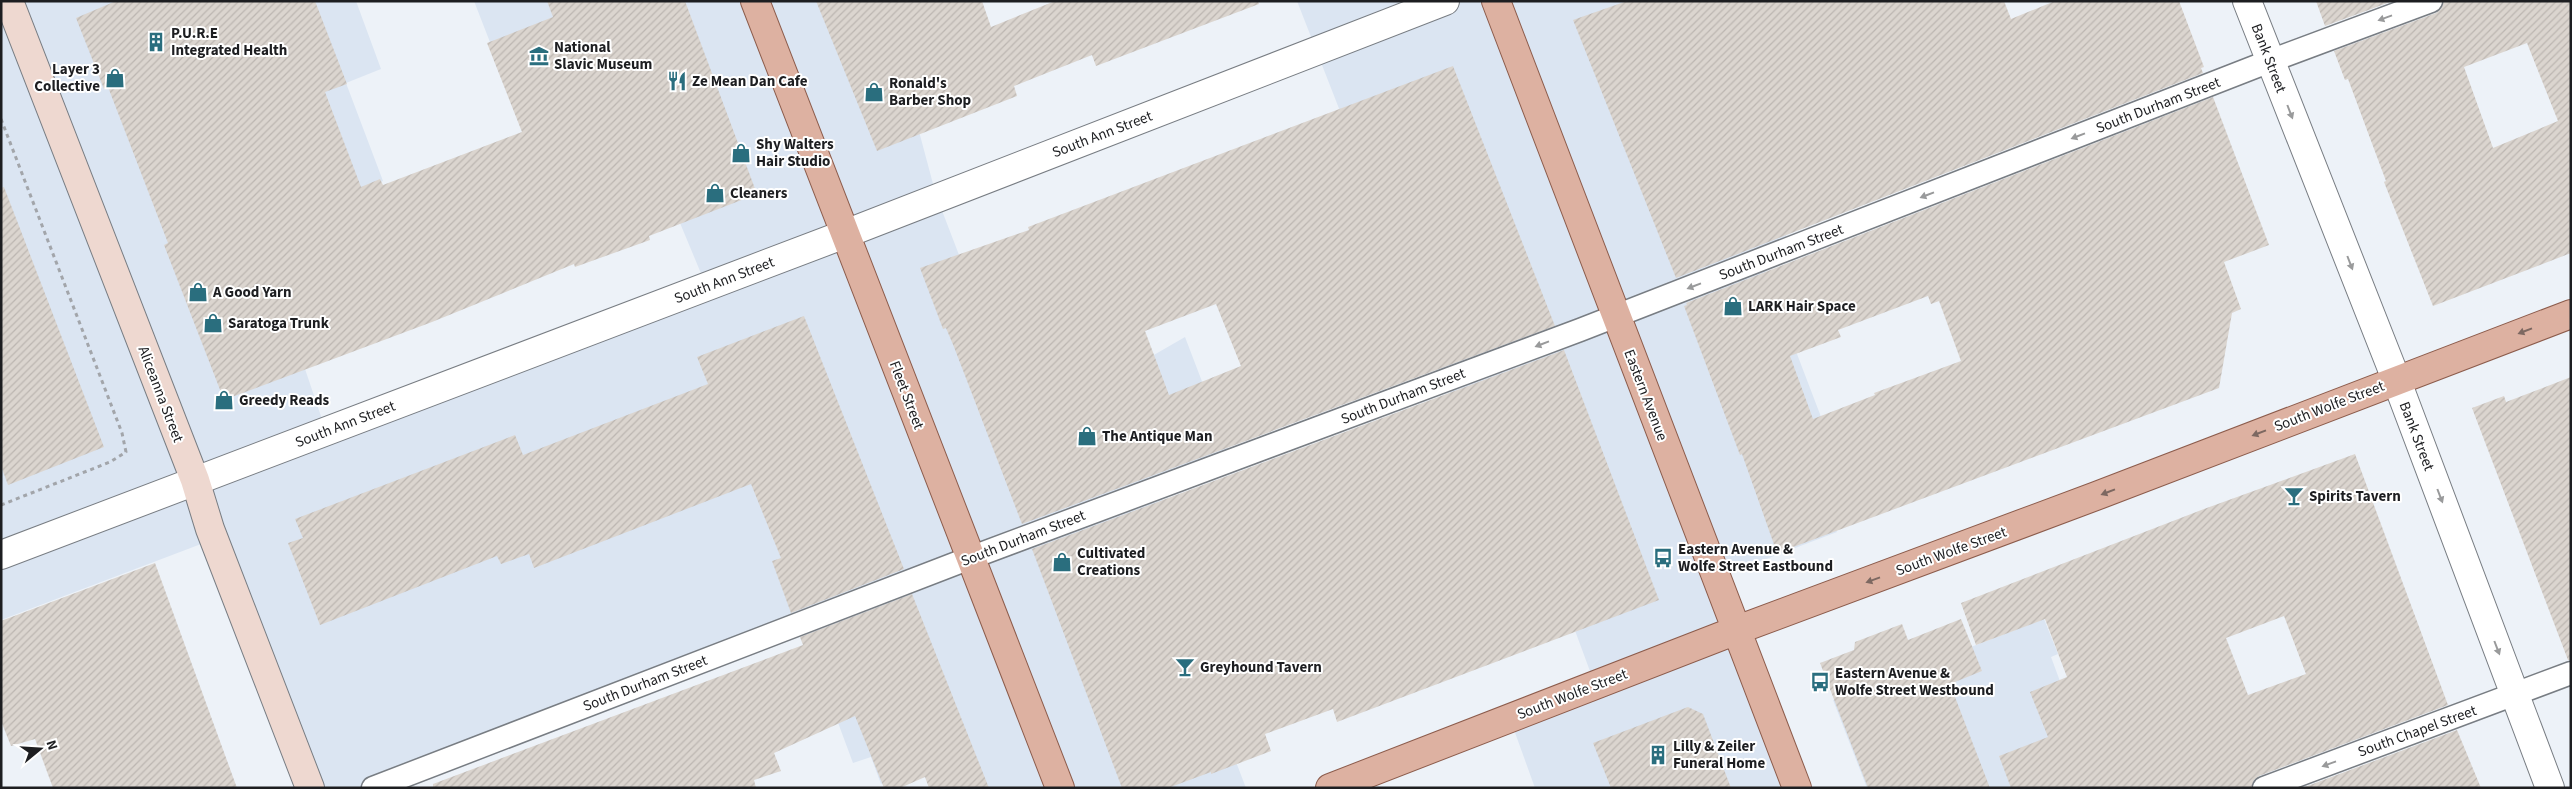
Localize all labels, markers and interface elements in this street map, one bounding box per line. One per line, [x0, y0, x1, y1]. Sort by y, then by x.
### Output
one-way arrow [2377, 14, 2392, 22]
street label: Bank Street [2246, 21, 2291, 96]
place label: P.U.R.E Integrated Health [171, 23, 287, 61]
building icon: P.U.R.E Integrated Health [145, 31, 167, 53]
place label: National Slavic Museum [554, 37, 652, 75]
museum icon: National Slavic Museum [528, 45, 550, 67]
place label: Layer 3 Collective [34, 59, 100, 97]
shop icon: Layer 3 Collective [104, 67, 126, 89]
restaurant icon: Ze Mean Dan Cafe [666, 70, 688, 92]
place label: Ze Mean Dan Cafe [692, 71, 808, 92]
street label: South Durham Street [2093, 72, 2223, 139]
place label: Ronald's Barber Shop [889, 73, 972, 111]
shop icon: Ronald's Barber Shop [863, 81, 885, 103]
one-way arrow [2287, 105, 2295, 119]
street label: South Ann Street [1049, 106, 1155, 163]
one-way arrow [2070, 132, 2085, 140]
place label: Shy Walters Hair Studio [756, 134, 834, 172]
shop icon: Shy Walters Hair Studio [730, 142, 752, 164]
shop icon: Cleaners [704, 182, 726, 204]
place label: Cleaners [730, 183, 788, 204]
one-way arrow [1919, 191, 1934, 199]
street label: South Durham Street [1716, 219, 1846, 286]
street label: South Ann Street [671, 252, 777, 309]
one-way arrow [2346, 256, 2354, 271]
shop icon: A Good Yarn [187, 281, 209, 303]
place label: A Good Yarn [212, 282, 292, 303]
one-way arrow [1686, 282, 1701, 290]
shop icon: LARK Hair Space [1722, 295, 1744, 317]
place label: LARK Hair Space [1748, 296, 1856, 317]
shop icon: Saratoga Trunk [202, 312, 224, 334]
place label: Saratoga Trunk [228, 313, 330, 334]
one-way arrow [2517, 327, 2532, 335]
one-way arrow [1534, 340, 1549, 348]
street label: Aliceanna Street [133, 343, 189, 445]
street label: Eastern Avenue [1618, 346, 1673, 444]
street label: Fleet Street [884, 358, 929, 432]
street label: South Durham Street [1338, 363, 1468, 430]
street label: South Wolfe Street [2271, 376, 2387, 437]
shop icon: Greedy Reads [213, 389, 235, 411]
place label: Greedy Reads [239, 390, 329, 411]
street label: South Ann Street [292, 396, 398, 453]
street label: Bank Street [2394, 399, 2439, 474]
shop icon: The Antique Man [1076, 425, 1098, 447]
place label: The Antique Man [1102, 426, 1213, 447]
one-way arrow [2251, 429, 2266, 437]
bar icon: Spirits Tavern [2283, 485, 2305, 507]
place label: Spirits Tavern [2309, 486, 2401, 507]
one-way arrow [2100, 489, 2115, 496]
one-way arrow [2436, 489, 2444, 504]
street label: South Durham Street [958, 505, 1088, 572]
street label: South Wolfe Street [1893, 522, 2010, 581]
place label: Eastern Avenue & Wolfe Street Eastbound [1678, 539, 1833, 577]
place label: Cultivated Creations [1077, 543, 1145, 581]
bus stop icon: Eastern Avenue & Wolfe Street Eastbound [1652, 547, 1674, 569]
shop icon: Cultivated Creations [1051, 551, 1073, 573]
one-way arrow [1866, 577, 1881, 584]
one-way arrow [2494, 641, 2501, 656]
street label: South Durham Street [580, 650, 710, 717]
bar icon: Greyhound Tavern [1174, 656, 1196, 678]
place label: Greyhound Tavern [1200, 657, 1322, 678]
place label: Eastern Avenue & Wolfe Street Westbound [1835, 663, 1994, 701]
street label: South Wolfe Street [1514, 664, 1630, 725]
bus stop icon: Eastern Avenue & Wolfe Street Westbound [1809, 671, 1831, 693]
street label: South Chapel Street [2355, 700, 2479, 763]
north arrow [15, 724, 65, 774]
place label: Lilly & Zeiler Funeral Home [1673, 736, 1765, 774]
text: N [40, 738, 62, 753]
building icon: Lilly & Zeiler Funeral Home [1647, 744, 1669, 766]
one-way arrow [2321, 761, 2336, 768]

